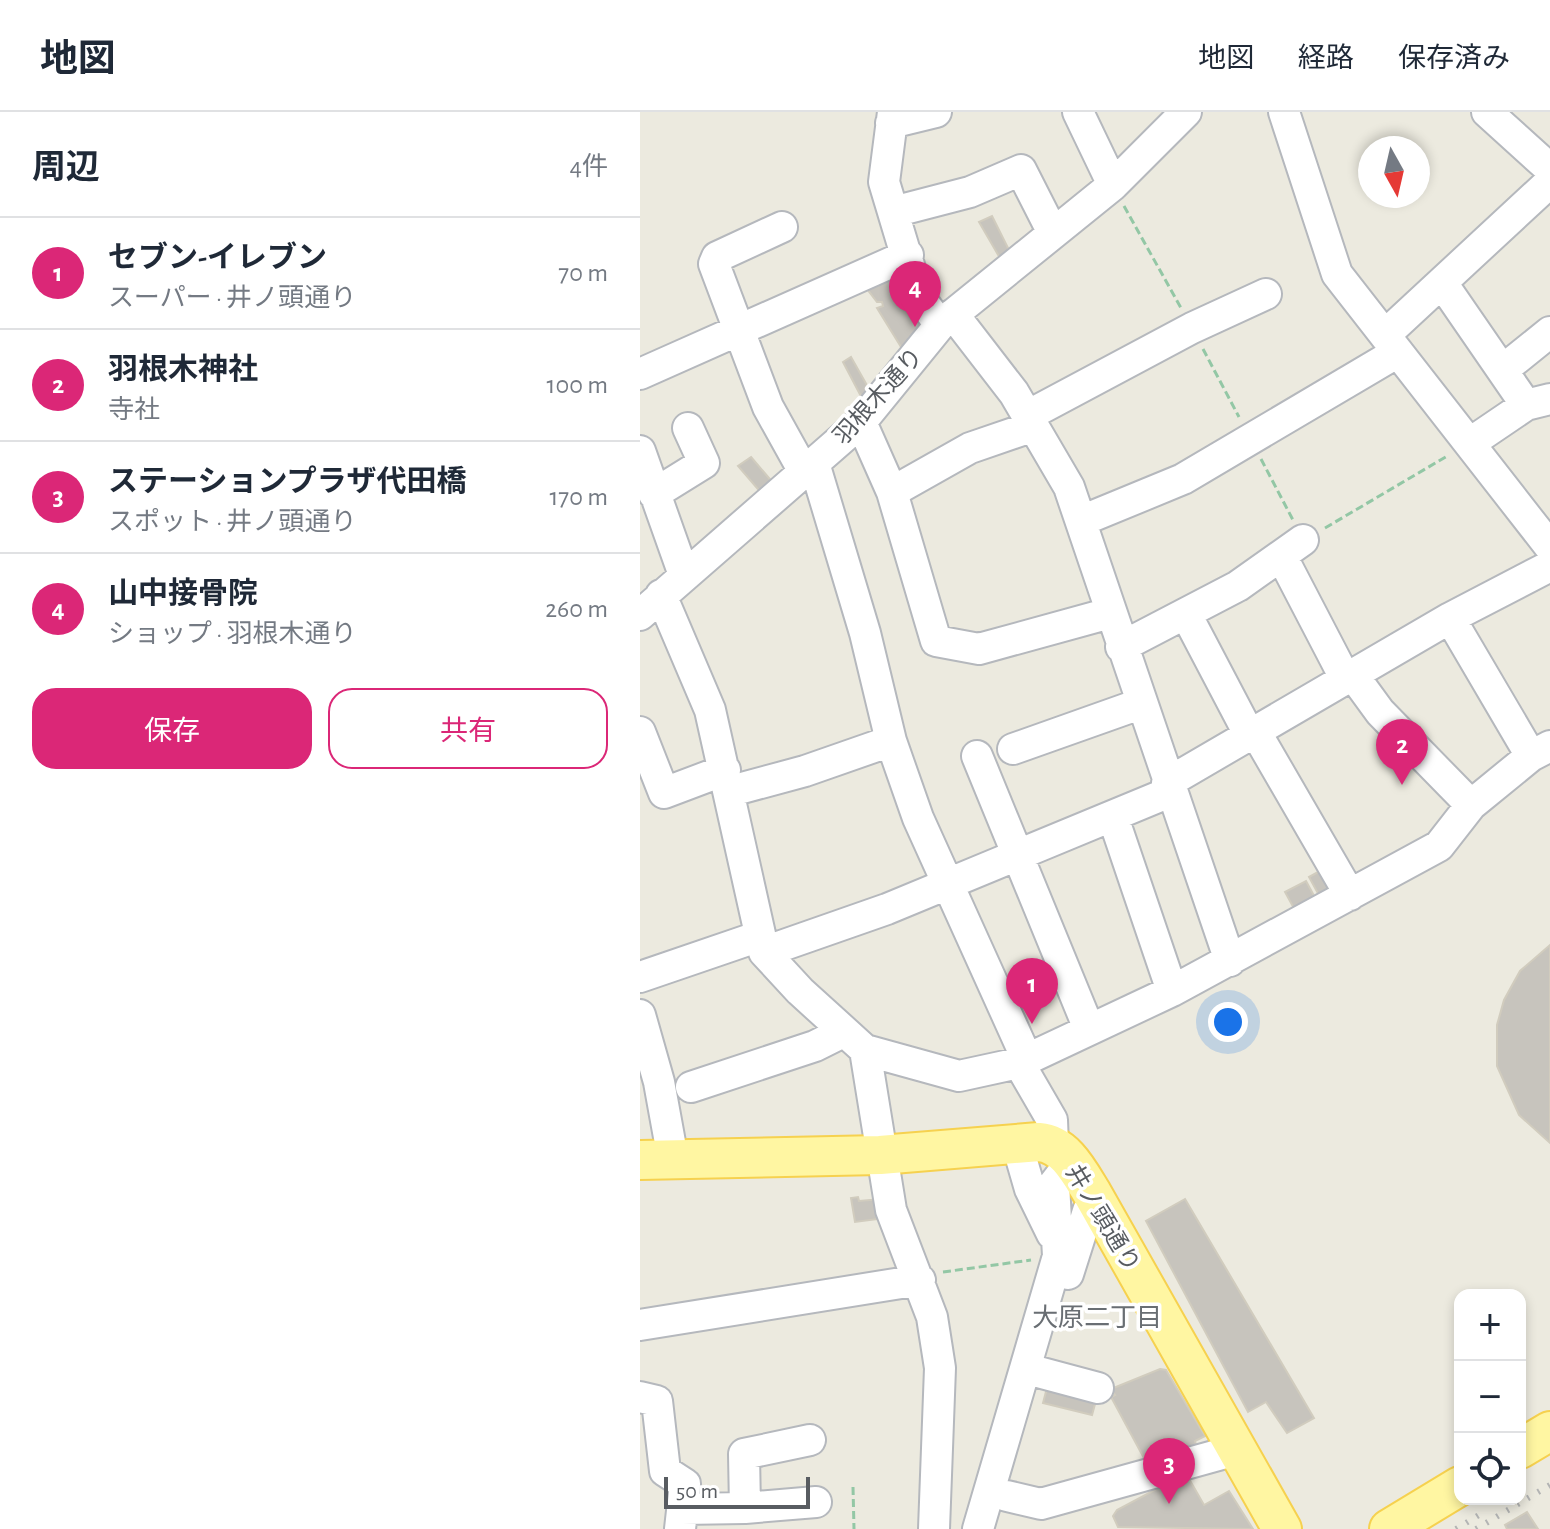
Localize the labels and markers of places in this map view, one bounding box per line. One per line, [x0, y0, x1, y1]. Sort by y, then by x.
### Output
pin: 4 [889, 261, 941, 327]
pin: 2 [1376, 719, 1428, 785]
pin: 1 [1006, 958, 1058, 1024]
pin: 3 [1143, 1438, 1195, 1504]

